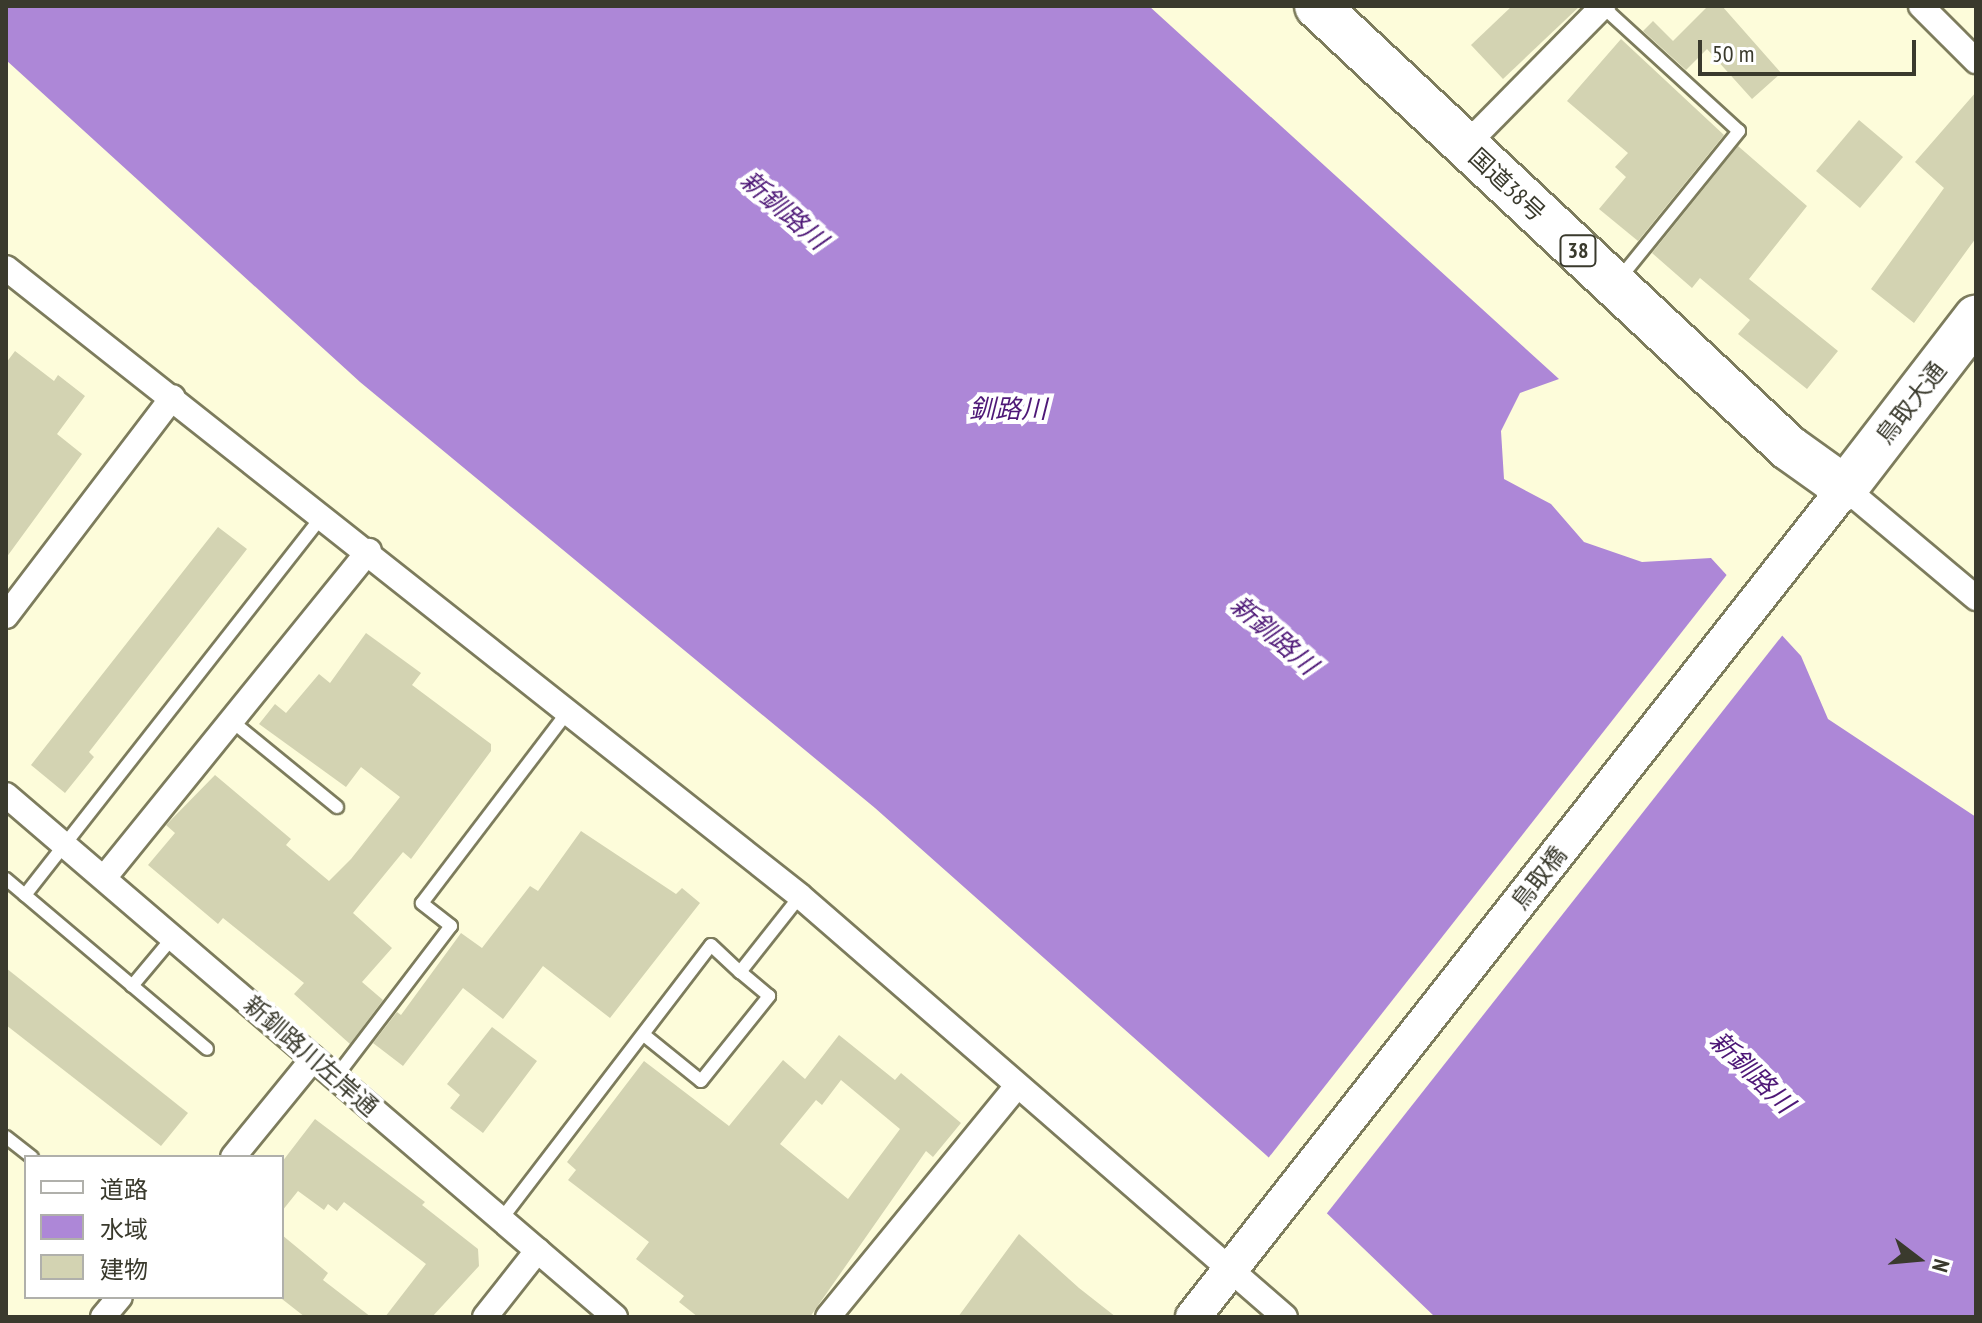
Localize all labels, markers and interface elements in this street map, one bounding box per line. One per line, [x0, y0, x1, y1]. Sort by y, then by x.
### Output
scale bar [1702, 24, 1920, 74]
text: 50 m [1712, 38, 1754, 69]
street label: 国道38号 [1463, 143, 1551, 227]
water label: 新釧路川 [735, 164, 833, 256]
road number: 38 [1558, 233, 1598, 269]
street label: 鳥取大通 [1870, 356, 1952, 450]
water label: 釧路川 [969, 393, 1047, 425]
water label: 新釧路川 [1225, 589, 1323, 681]
street label: 鳥取橋 [1505, 841, 1573, 915]
street label: 新釧路川左岸通 [238, 990, 384, 1122]
water label: 新釧路川 [1704, 1025, 1800, 1119]
legend [24, 1155, 284, 1299]
text: 道路 [100, 1174, 148, 1205]
text: 水域 [100, 1214, 148, 1245]
north arrow [1878, 1219, 1958, 1299]
text: 建物 [100, 1254, 148, 1285]
text: N [1926, 1256, 1956, 1275]

